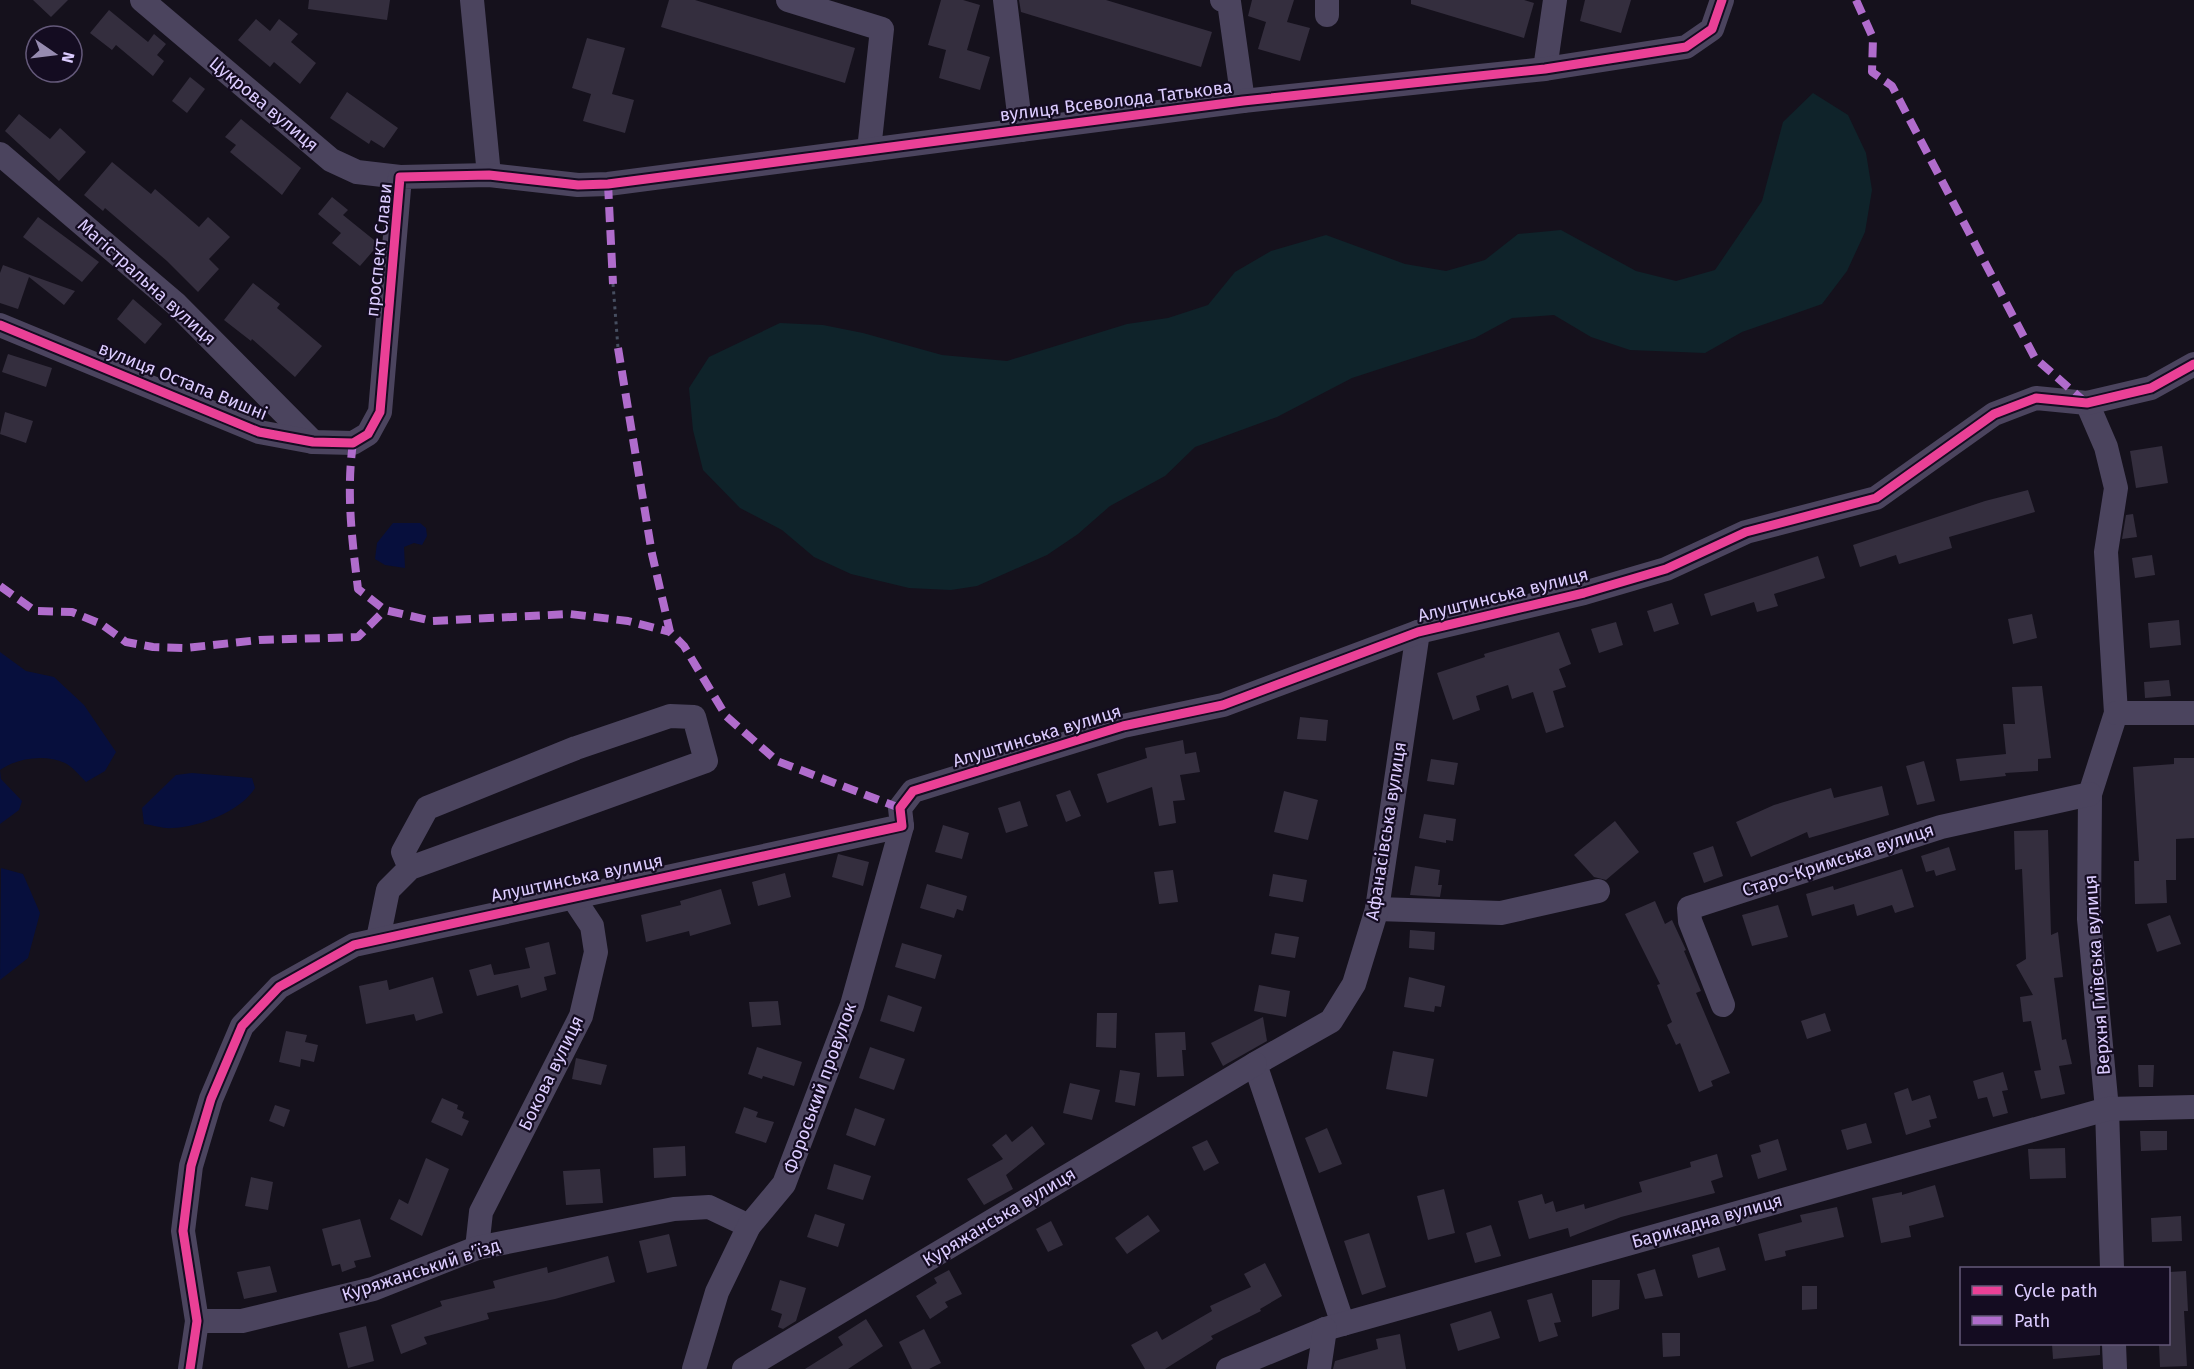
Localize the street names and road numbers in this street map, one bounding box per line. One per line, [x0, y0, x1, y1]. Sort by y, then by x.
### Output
street label: Цукрова вулиця [205, 52, 323, 156]
street label: вулиця Всеволода Татькова [998, 76, 1234, 126]
street label: проспект Слави [361, 182, 397, 318]
street label: Магістральна вулиця [73, 214, 221, 350]
street label: вулиця Остапа Вишні [95, 337, 271, 425]
street label: Алуштинська вулиця [1415, 563, 1591, 627]
street label: Алуштинська вулиця [950, 700, 1124, 772]
street label: Афанасівська вулиця [1361, 740, 1411, 922]
street label: Старо-Кримська вулиця [1739, 819, 1937, 901]
street label: Алуштинська вулиця [489, 849, 665, 907]
street label: Верхня Гиївська вулиця [2079, 874, 2115, 1076]
street label: Фороський провулок [779, 999, 861, 1177]
street label: Бокова вулиця [514, 1012, 588, 1134]
street label: Куряжанська вулиця [919, 1163, 1079, 1271]
street label: Барикадна вулиця [1629, 1189, 1785, 1253]
street label: Куряжанський в’їзд [339, 1234, 503, 1306]

